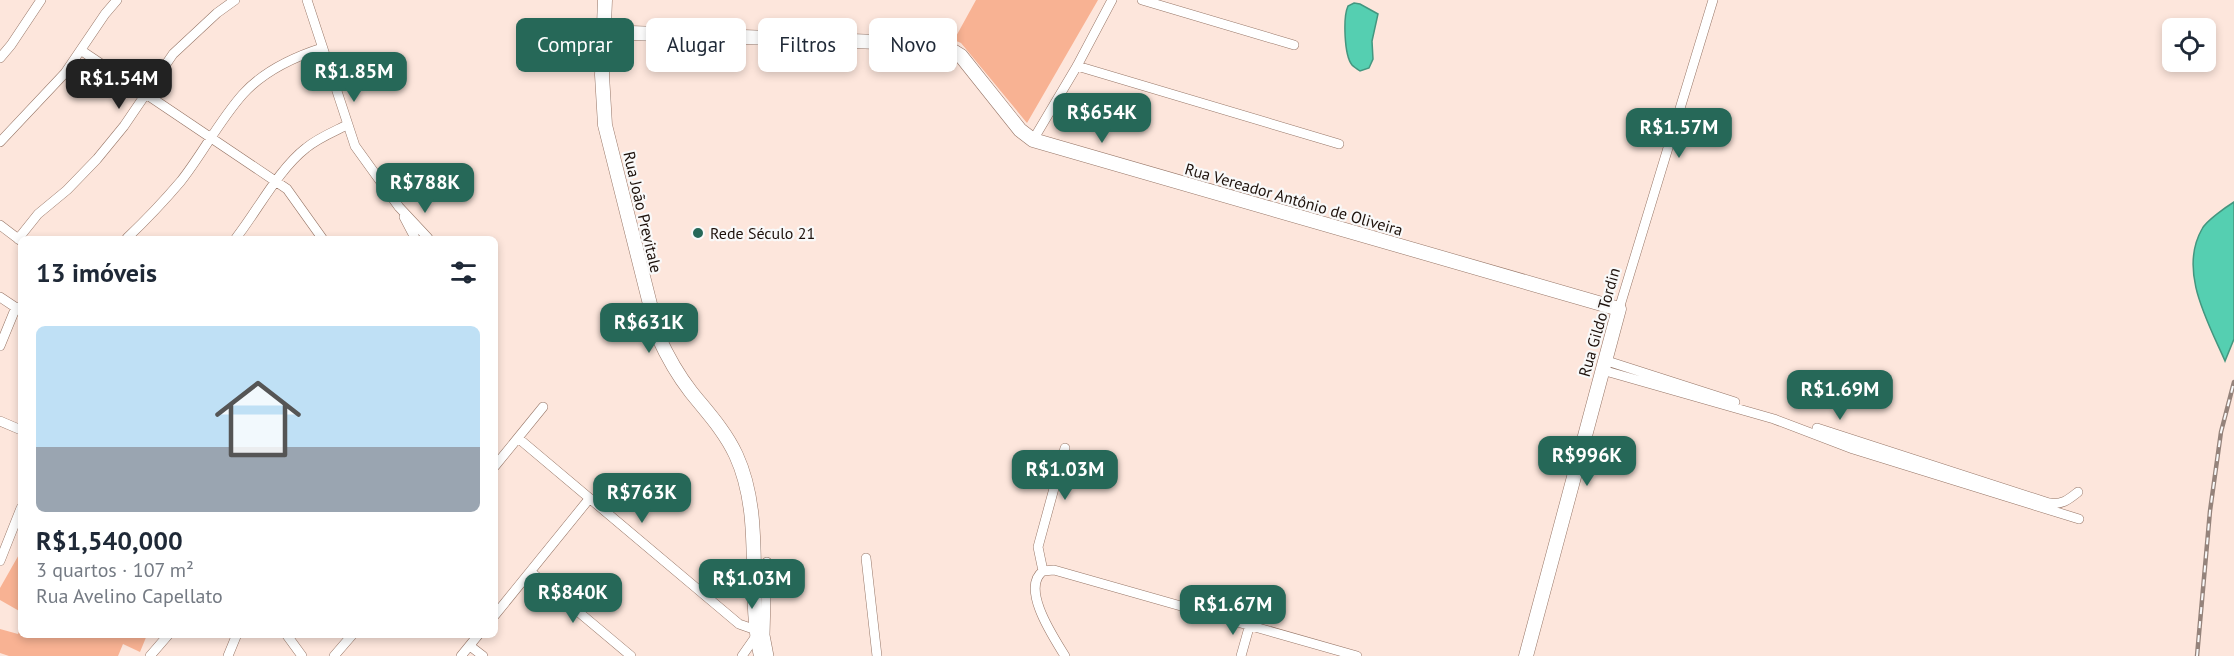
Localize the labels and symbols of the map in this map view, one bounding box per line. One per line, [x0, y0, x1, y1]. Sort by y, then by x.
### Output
pin: R$1.85M [299, 52, 409, 103]
pin: R$1.54M [64, 59, 174, 110]
pin: R$654K [1053, 93, 1151, 144]
pin: R$1.57M [1624, 108, 1734, 159]
street label: Rua João Previtale [619, 149, 667, 275]
street label: Rua Vereador Antônio de Oliveira [1183, 158, 1405, 240]
pin: R$788K [376, 163, 474, 214]
place label: Rede Século 21 [710, 223, 815, 243]
marker: Rede Século 21 [691, 226, 705, 240]
street label: Rua Gildo Tordin [1574, 265, 1624, 379]
pin: R$631K [600, 303, 698, 354]
pin: R$1.69M [1785, 370, 1895, 421]
pin: R$996K [1538, 436, 1636, 487]
pin: R$1.03M [1010, 450, 1120, 501]
pin: R$763K [593, 473, 691, 524]
pin: R$1.03M [697, 559, 807, 610]
pin: R$840K [524, 573, 622, 624]
pin: R$1.67M [1178, 585, 1288, 636]

